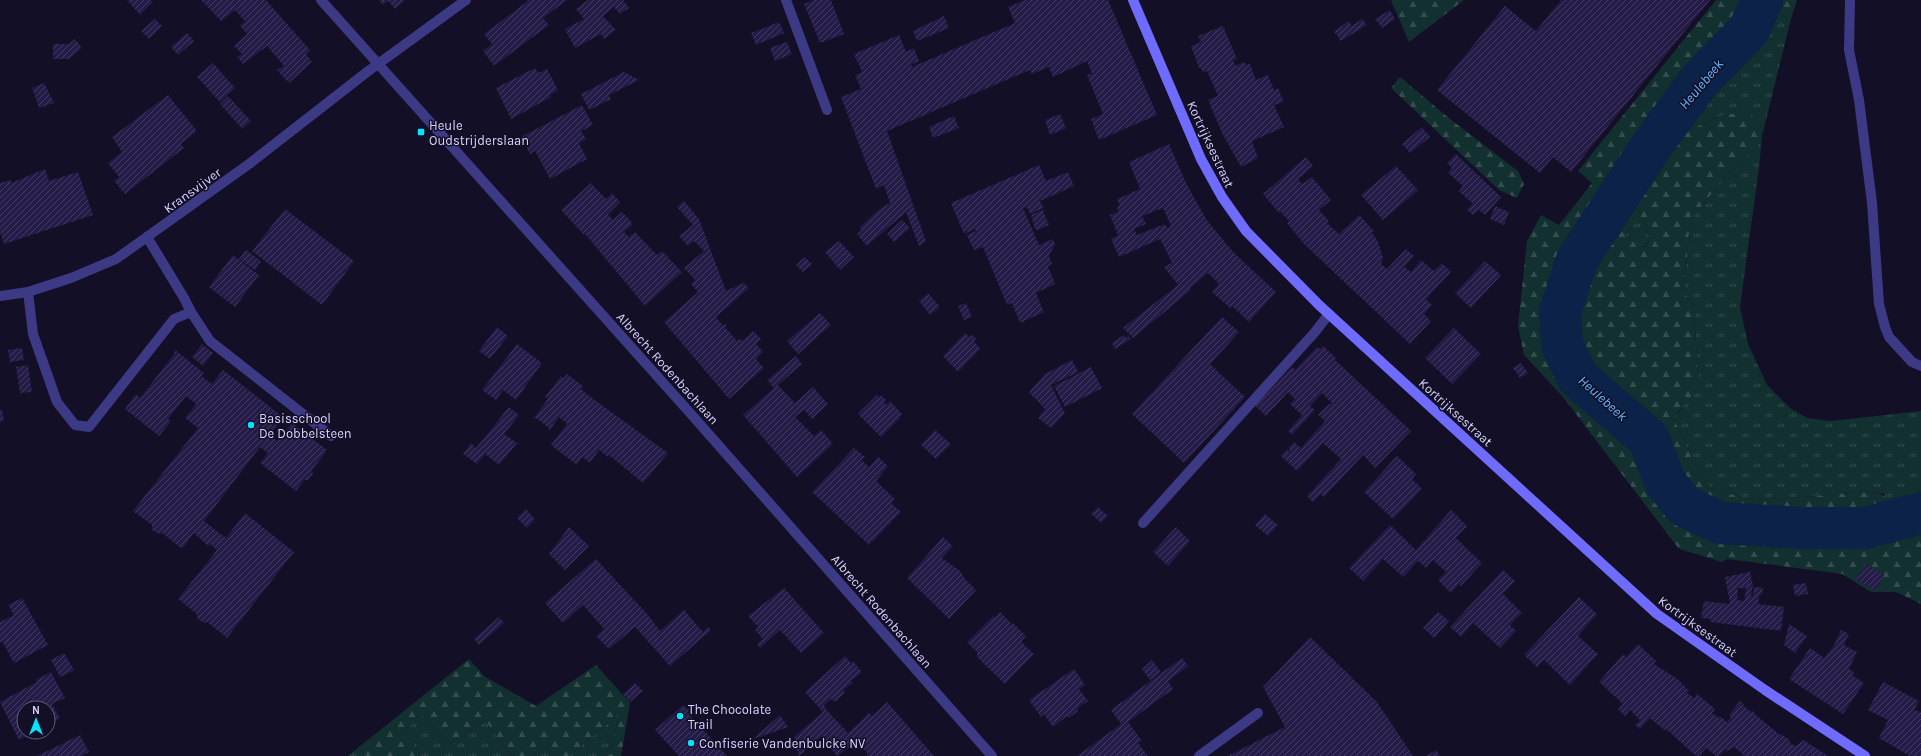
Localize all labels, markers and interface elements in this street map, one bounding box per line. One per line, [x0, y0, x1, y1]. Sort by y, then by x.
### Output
water label: Heulebeek [1676, 55, 1728, 113]
street label: Kortrijksestraat [1184, 99, 1237, 190]
place label: Heule Oudstrijderslaan [429, 118, 529, 148]
marker: Heule Oudstrijderslaan [416, 127, 426, 137]
street label: Kransvijver [161, 165, 224, 216]
street label: Albrecht Rodenbachlaan [613, 309, 722, 427]
water label: Heulebeek [1575, 372, 1631, 425]
street label: Kortrijksestraat [1416, 375, 1496, 449]
place label: Basisschool De Dobbelsteen [259, 411, 352, 441]
marker: Basisschool De Dobbelsteen [246, 420, 256, 430]
street label: Albrecht Rodenbachlaan [828, 552, 935, 671]
street label: Kortrijksestraat [1655, 593, 1740, 660]
north arrow [16, 700, 56, 740]
place label: The Chocolate Trail [688, 702, 772, 732]
text: N [32, 704, 40, 717]
marker: The Chocolate Trail [675, 711, 685, 721]
place label: Confiserie Vandenbulcke NV [699, 736, 866, 751]
marker: Confiserie Vandenbulcke NV [686, 738, 696, 748]

